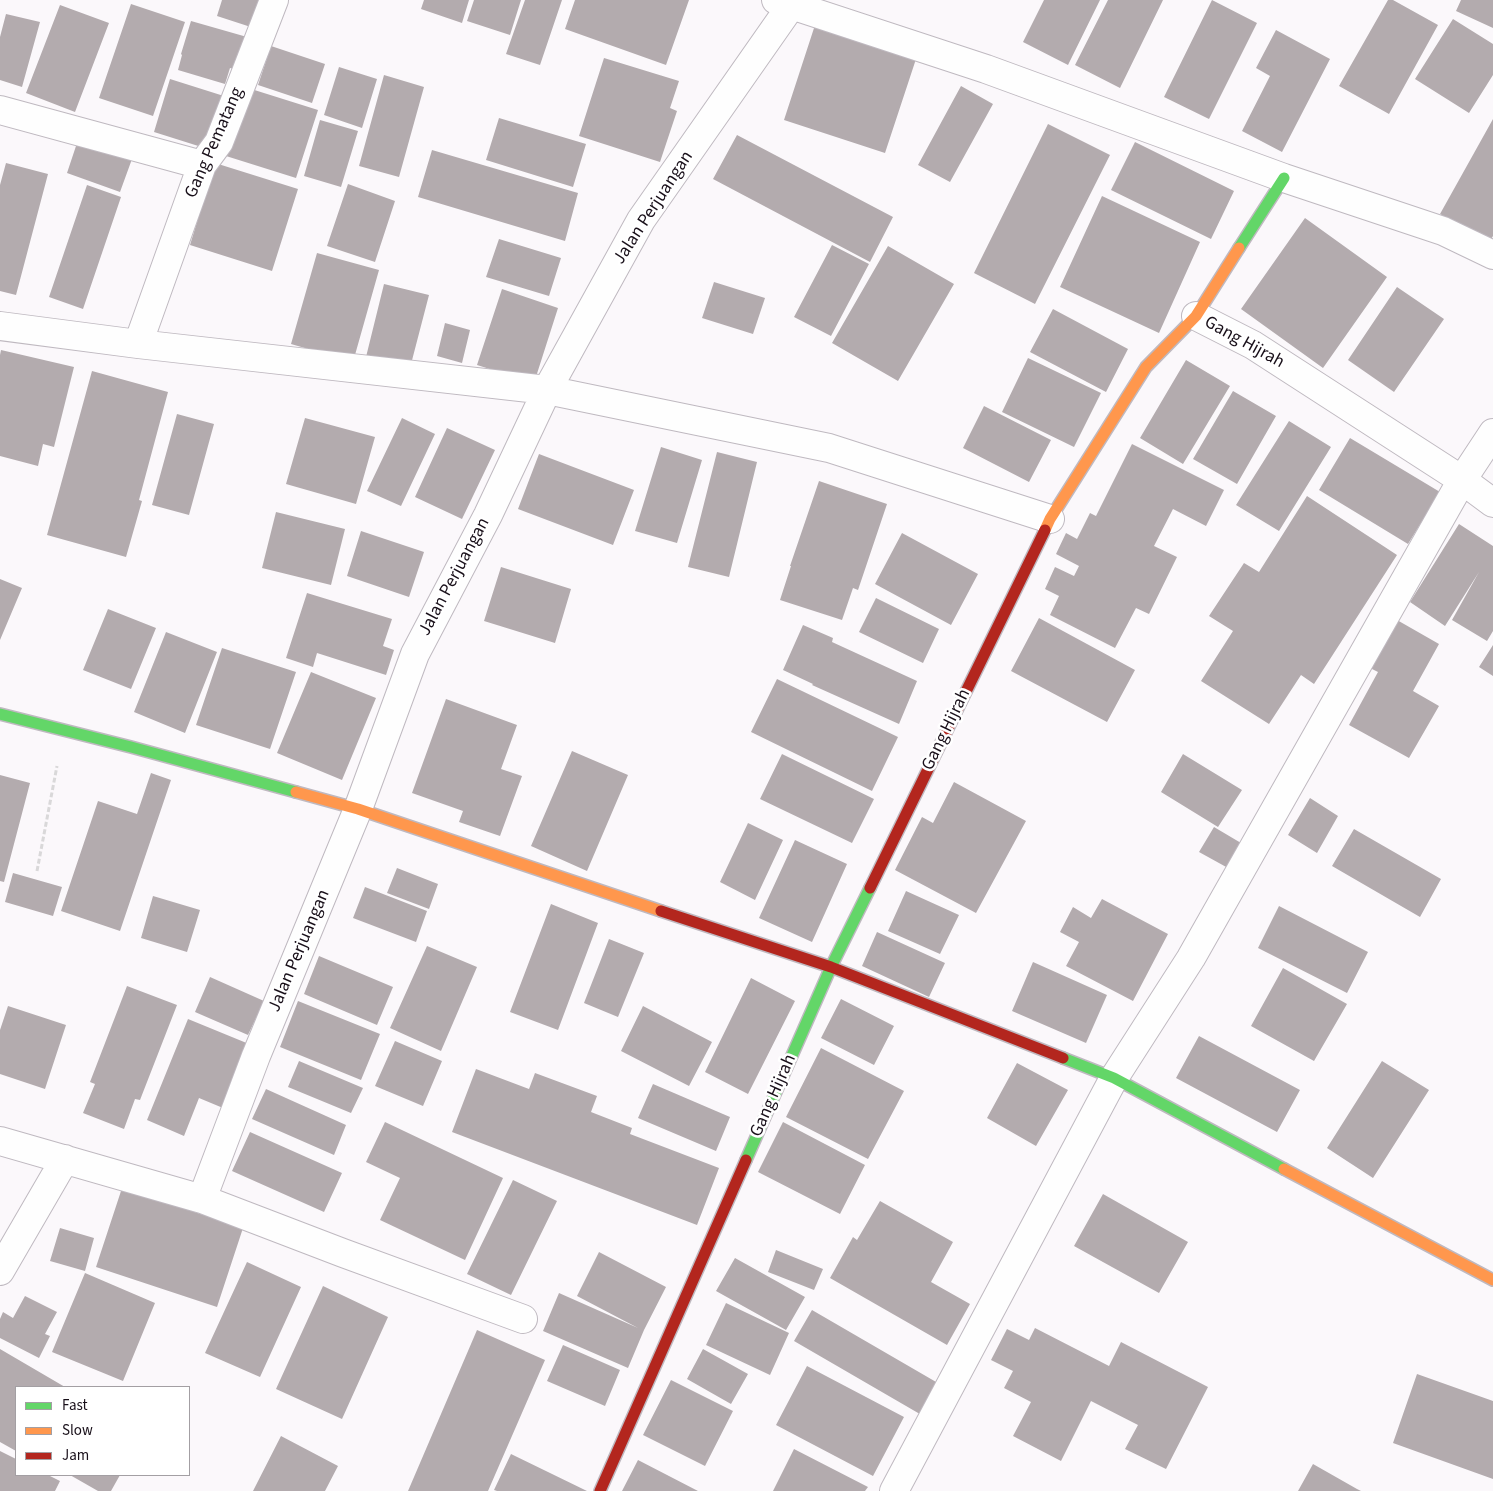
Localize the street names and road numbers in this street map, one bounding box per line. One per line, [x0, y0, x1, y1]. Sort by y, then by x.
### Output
street label: Gang Pematang [181, 84, 249, 202]
street label: Jalan Perjuangan [609, 147, 699, 269]
street label: Gang Hijrah [1200, 312, 1288, 374]
street label: Jalan Perjuangan [415, 514, 495, 640]
street label: Gang Hijrah [918, 686, 976, 774]
street label: Jalan Perjuangan [265, 887, 335, 1015]
street label: Gang Hijrah [746, 1051, 802, 1141]

